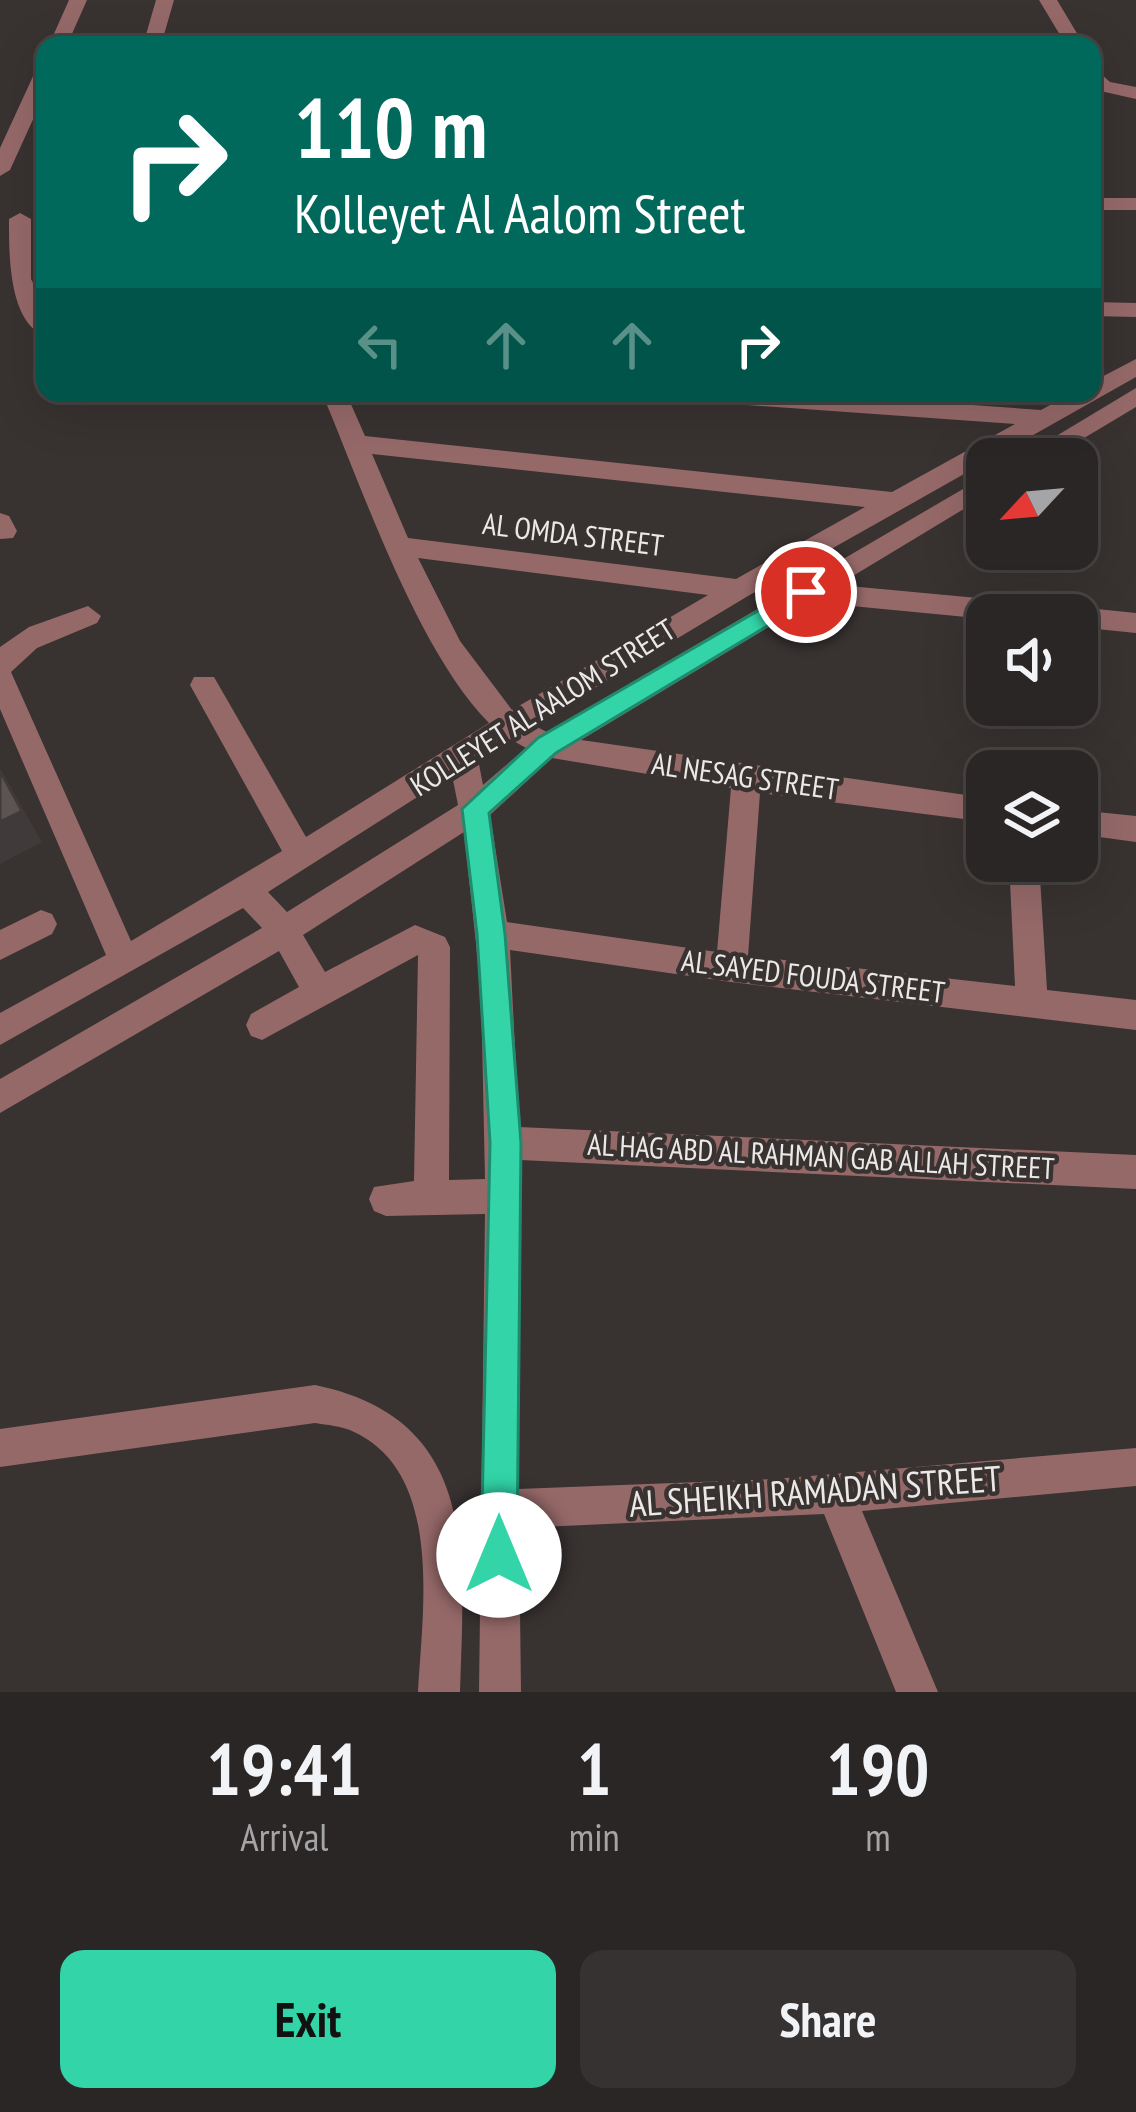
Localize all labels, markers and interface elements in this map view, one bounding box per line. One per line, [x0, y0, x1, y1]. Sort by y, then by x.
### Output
text: 110 m [294, 72, 487, 181]
icon: right [96, 84, 252, 240]
text: Kolleyet Al Aalom Street [294, 178, 745, 248]
icon: left [347, 312, 413, 378]
icon: ahead [473, 312, 539, 378]
icon: ahead [599, 312, 665, 378]
icon: right [725, 312, 791, 378]
north arrow [966, 438, 1098, 570]
map controls [966, 438, 1098, 882]
street label: AL OMDA STREET [480, 503, 666, 564]
pin [755, 541, 857, 643]
icon: arrive [773, 559, 839, 625]
button: sound [966, 594, 1098, 726]
street label: KOLLEYET AL AALOM STREET [403, 609, 682, 804]
street label: AL NESAG STREET [649, 743, 841, 808]
button: layers [966, 750, 1098, 882]
street label: AL SAYED FOUDA STREET [679, 940, 947, 1011]
street label: AL HAG ABD AL RAHMAN GAB ALLAH STREET [587, 1124, 1056, 1187]
street label: AL SHEIKH RAMADAN STREET [627, 1454, 1003, 1527]
position arrow [436, 1492, 562, 1618]
text: 19:41 [207, 1722, 362, 1815]
text: 1 [577, 1722, 611, 1815]
text: 190 [826, 1722, 929, 1815]
text: Arrival [240, 1811, 328, 1862]
text: min [569, 1811, 620, 1862]
text: m [865, 1811, 891, 1862]
button: Exit [60, 1950, 556, 2088]
button: Share [580, 1950, 1076, 2088]

